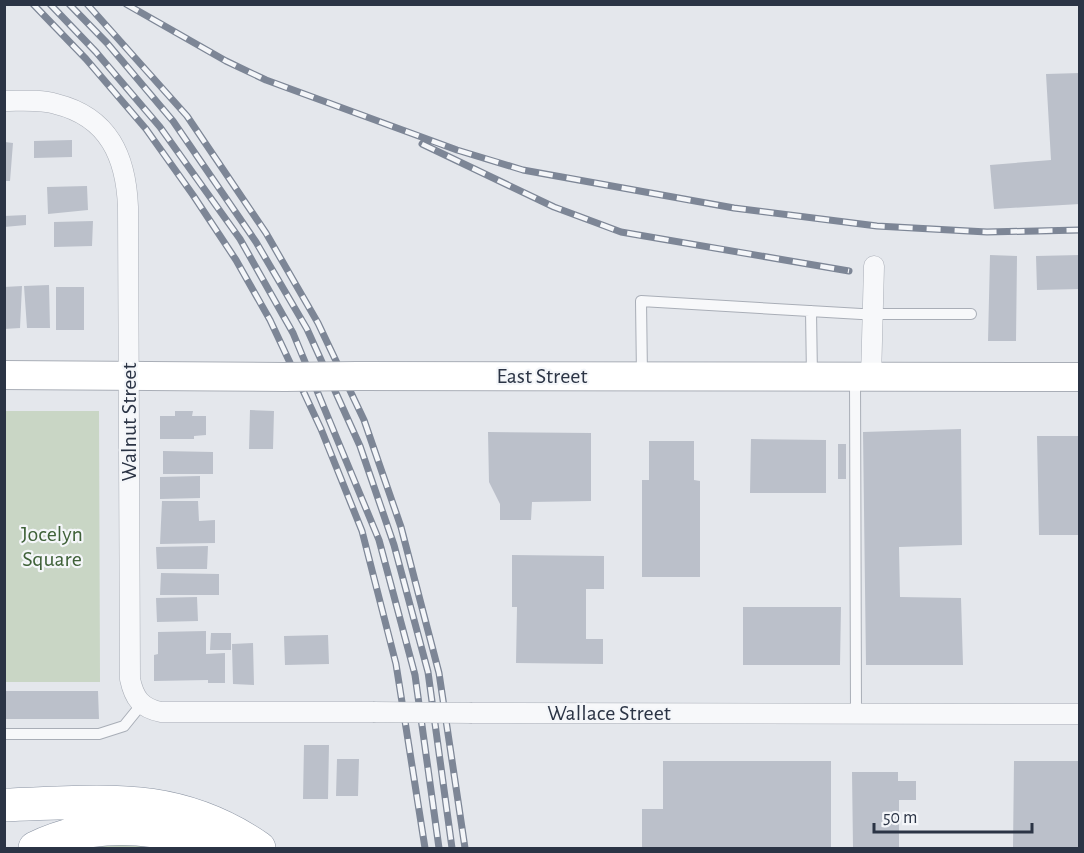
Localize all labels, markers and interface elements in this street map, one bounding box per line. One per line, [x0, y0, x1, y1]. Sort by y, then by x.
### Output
street label: Walnut Street [118, 362, 140, 482]
street label: East Street [497, 365, 587, 387]
park label: Jocelyn Square [21, 523, 83, 570]
street label: Wallace Street [547, 702, 671, 724]
scale bar [874, 796, 1032, 834]
text: 50 m [883, 809, 917, 827]

